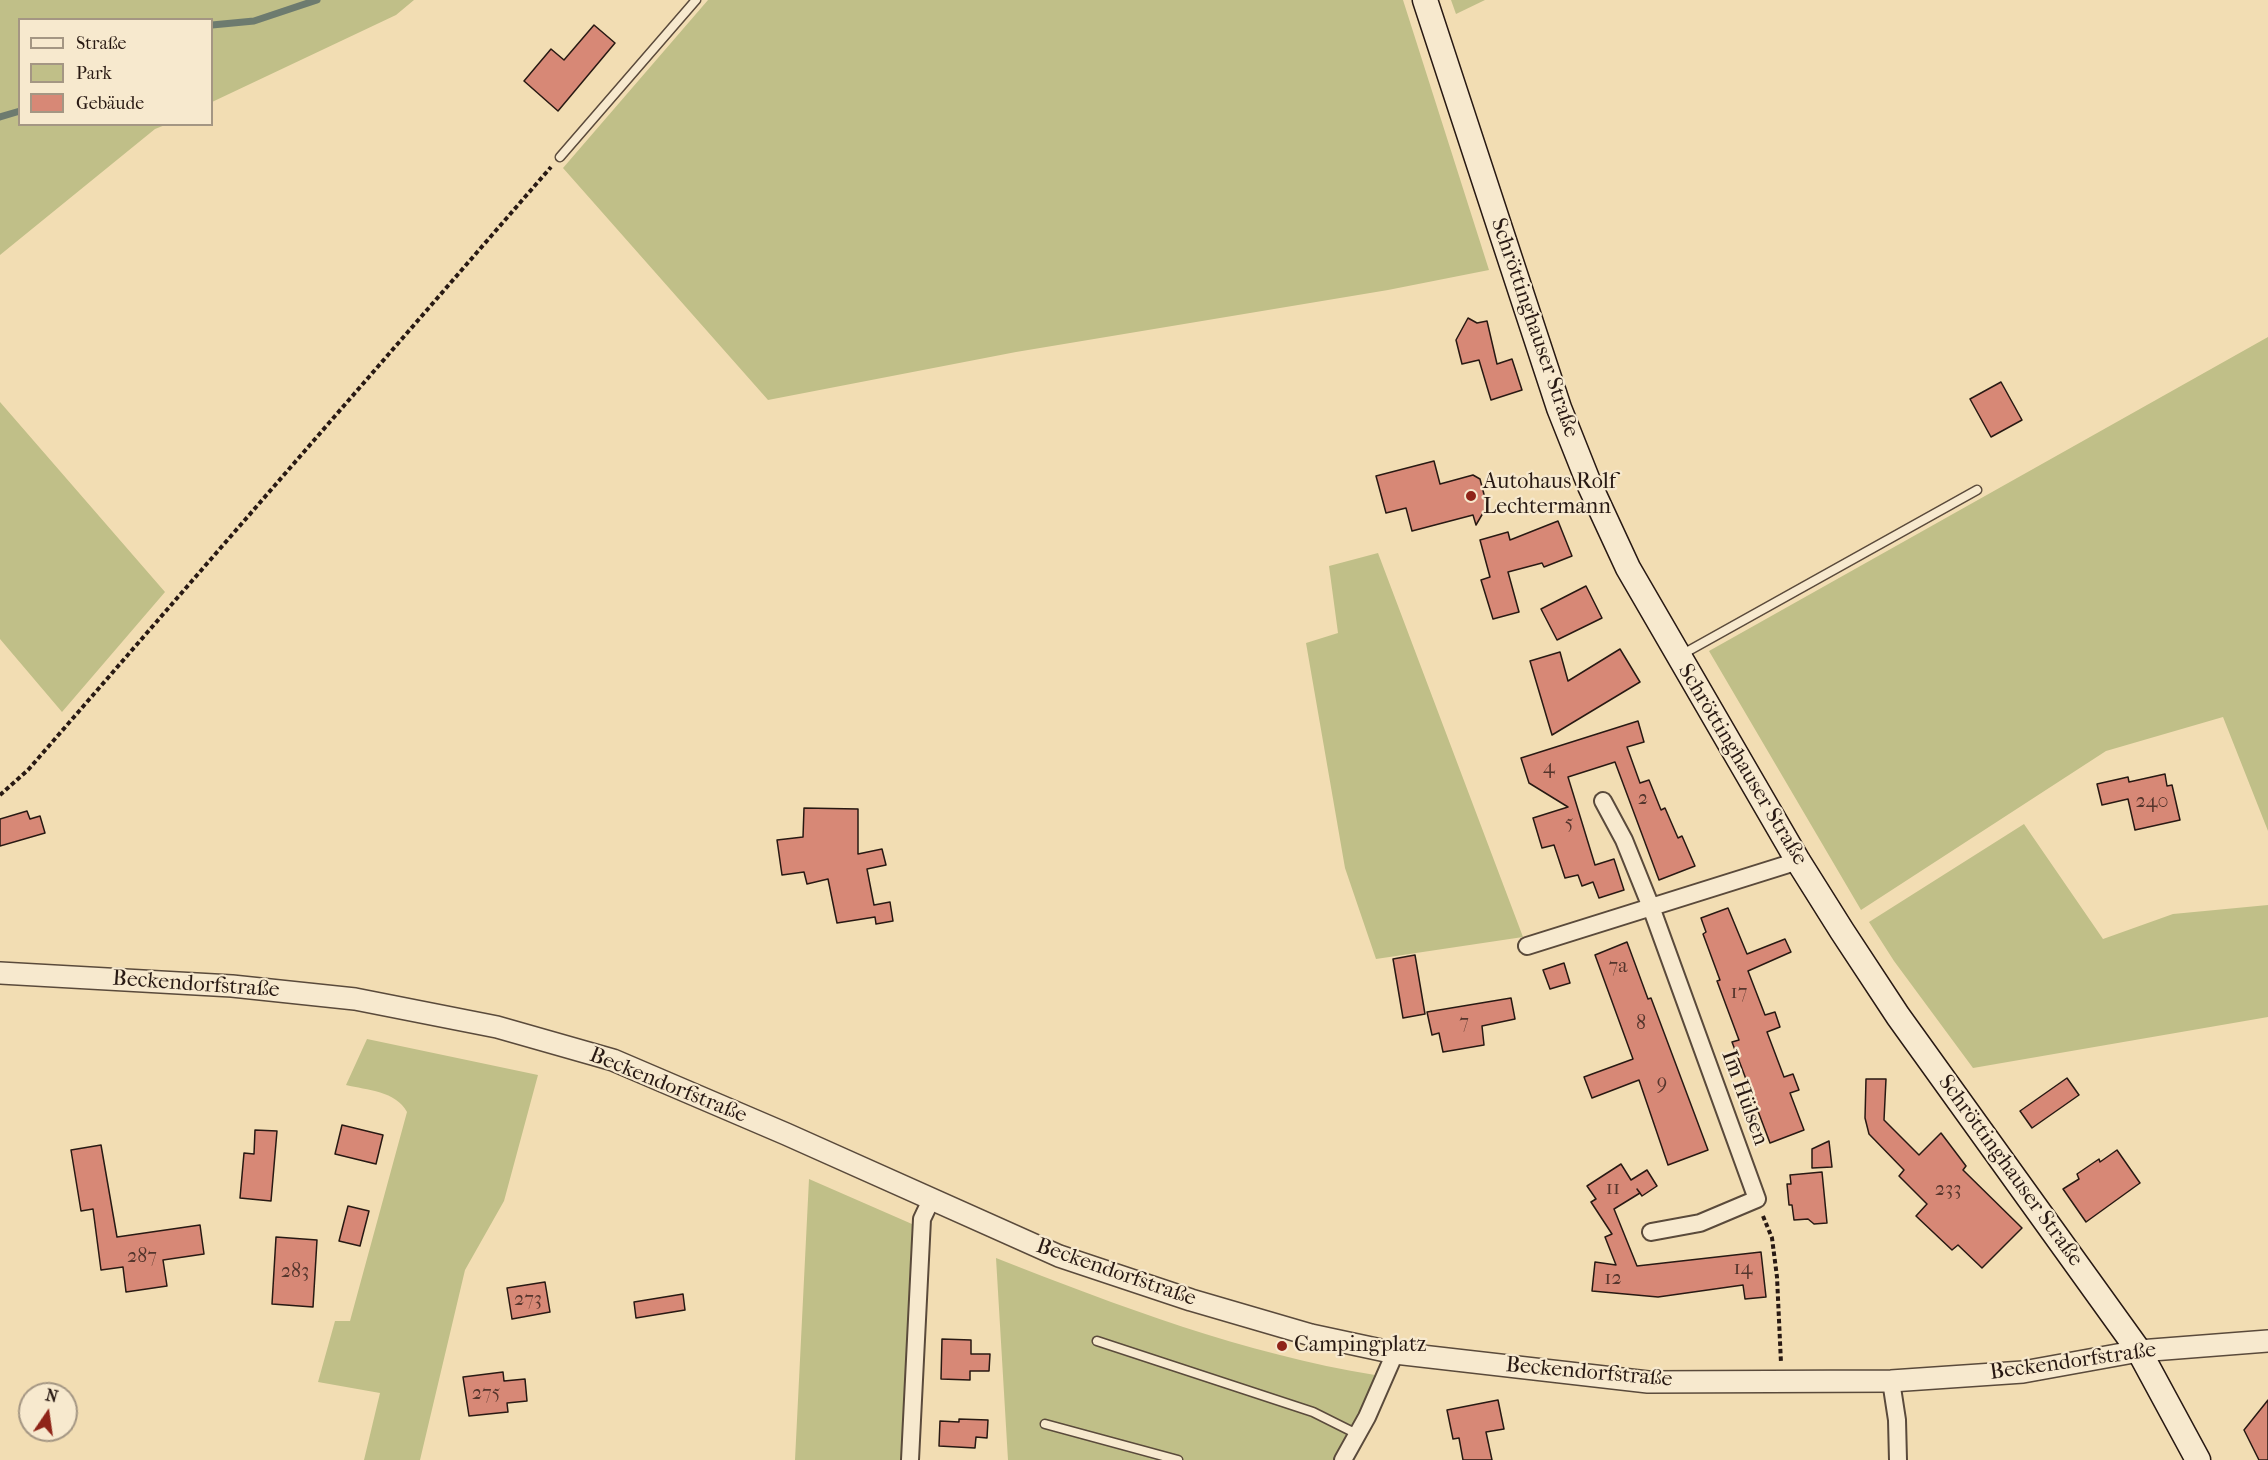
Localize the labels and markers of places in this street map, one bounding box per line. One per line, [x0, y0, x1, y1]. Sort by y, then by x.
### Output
place label: Autohaus Rolf Lechtermann [1483, 470, 1616, 522]
marker: Autohaus Rolf Lechtermann [1464, 489, 1478, 503]
place label: Campingplatz [1294, 1333, 1427, 1359]
marker: Campingplatz [1275, 1339, 1289, 1353]

